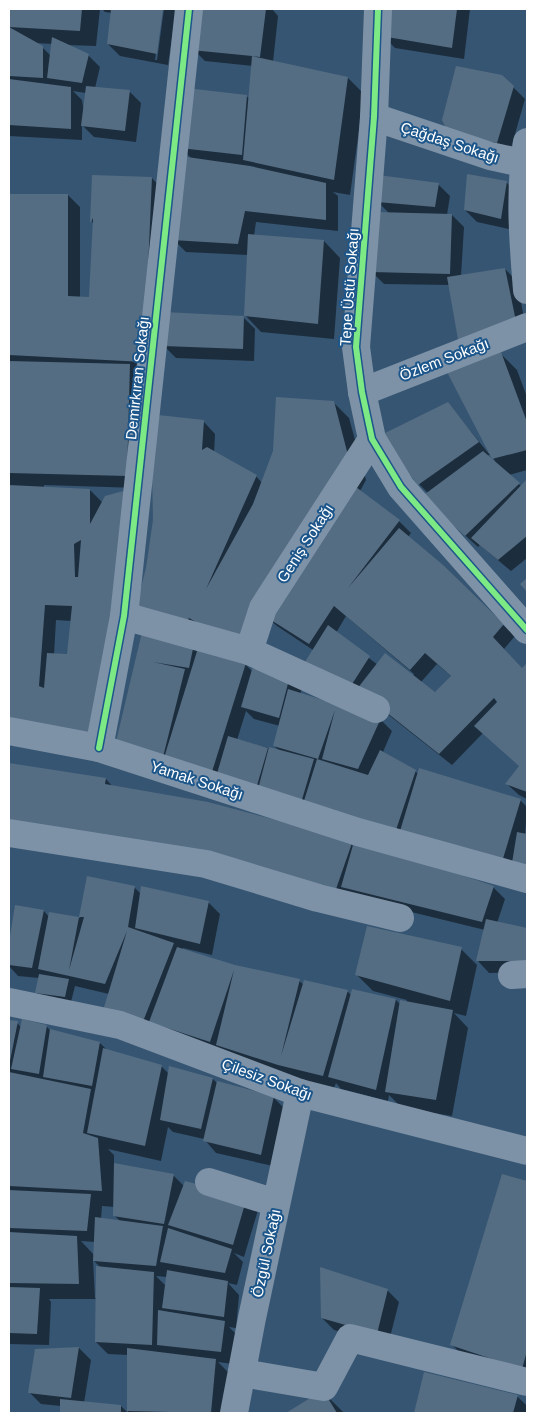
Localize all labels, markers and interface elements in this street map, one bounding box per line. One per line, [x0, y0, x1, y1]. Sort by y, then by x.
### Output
street label: Çağdaş Sokağı [399, 118, 501, 166]
street label: Tepe Üstü Sokağı [336, 227, 362, 347]
street label: Demirkıran Sokağı [122, 315, 152, 441]
street label: Özlem Sokağı [397, 334, 491, 384]
street label: Geniş Sokağı [273, 501, 337, 585]
street label: Yamak Sokağı [149, 757, 245, 803]
street label: Çilesiz Sokağı [219, 1055, 315, 1103]
street label: Özgül Sokağı [248, 1207, 284, 1299]

